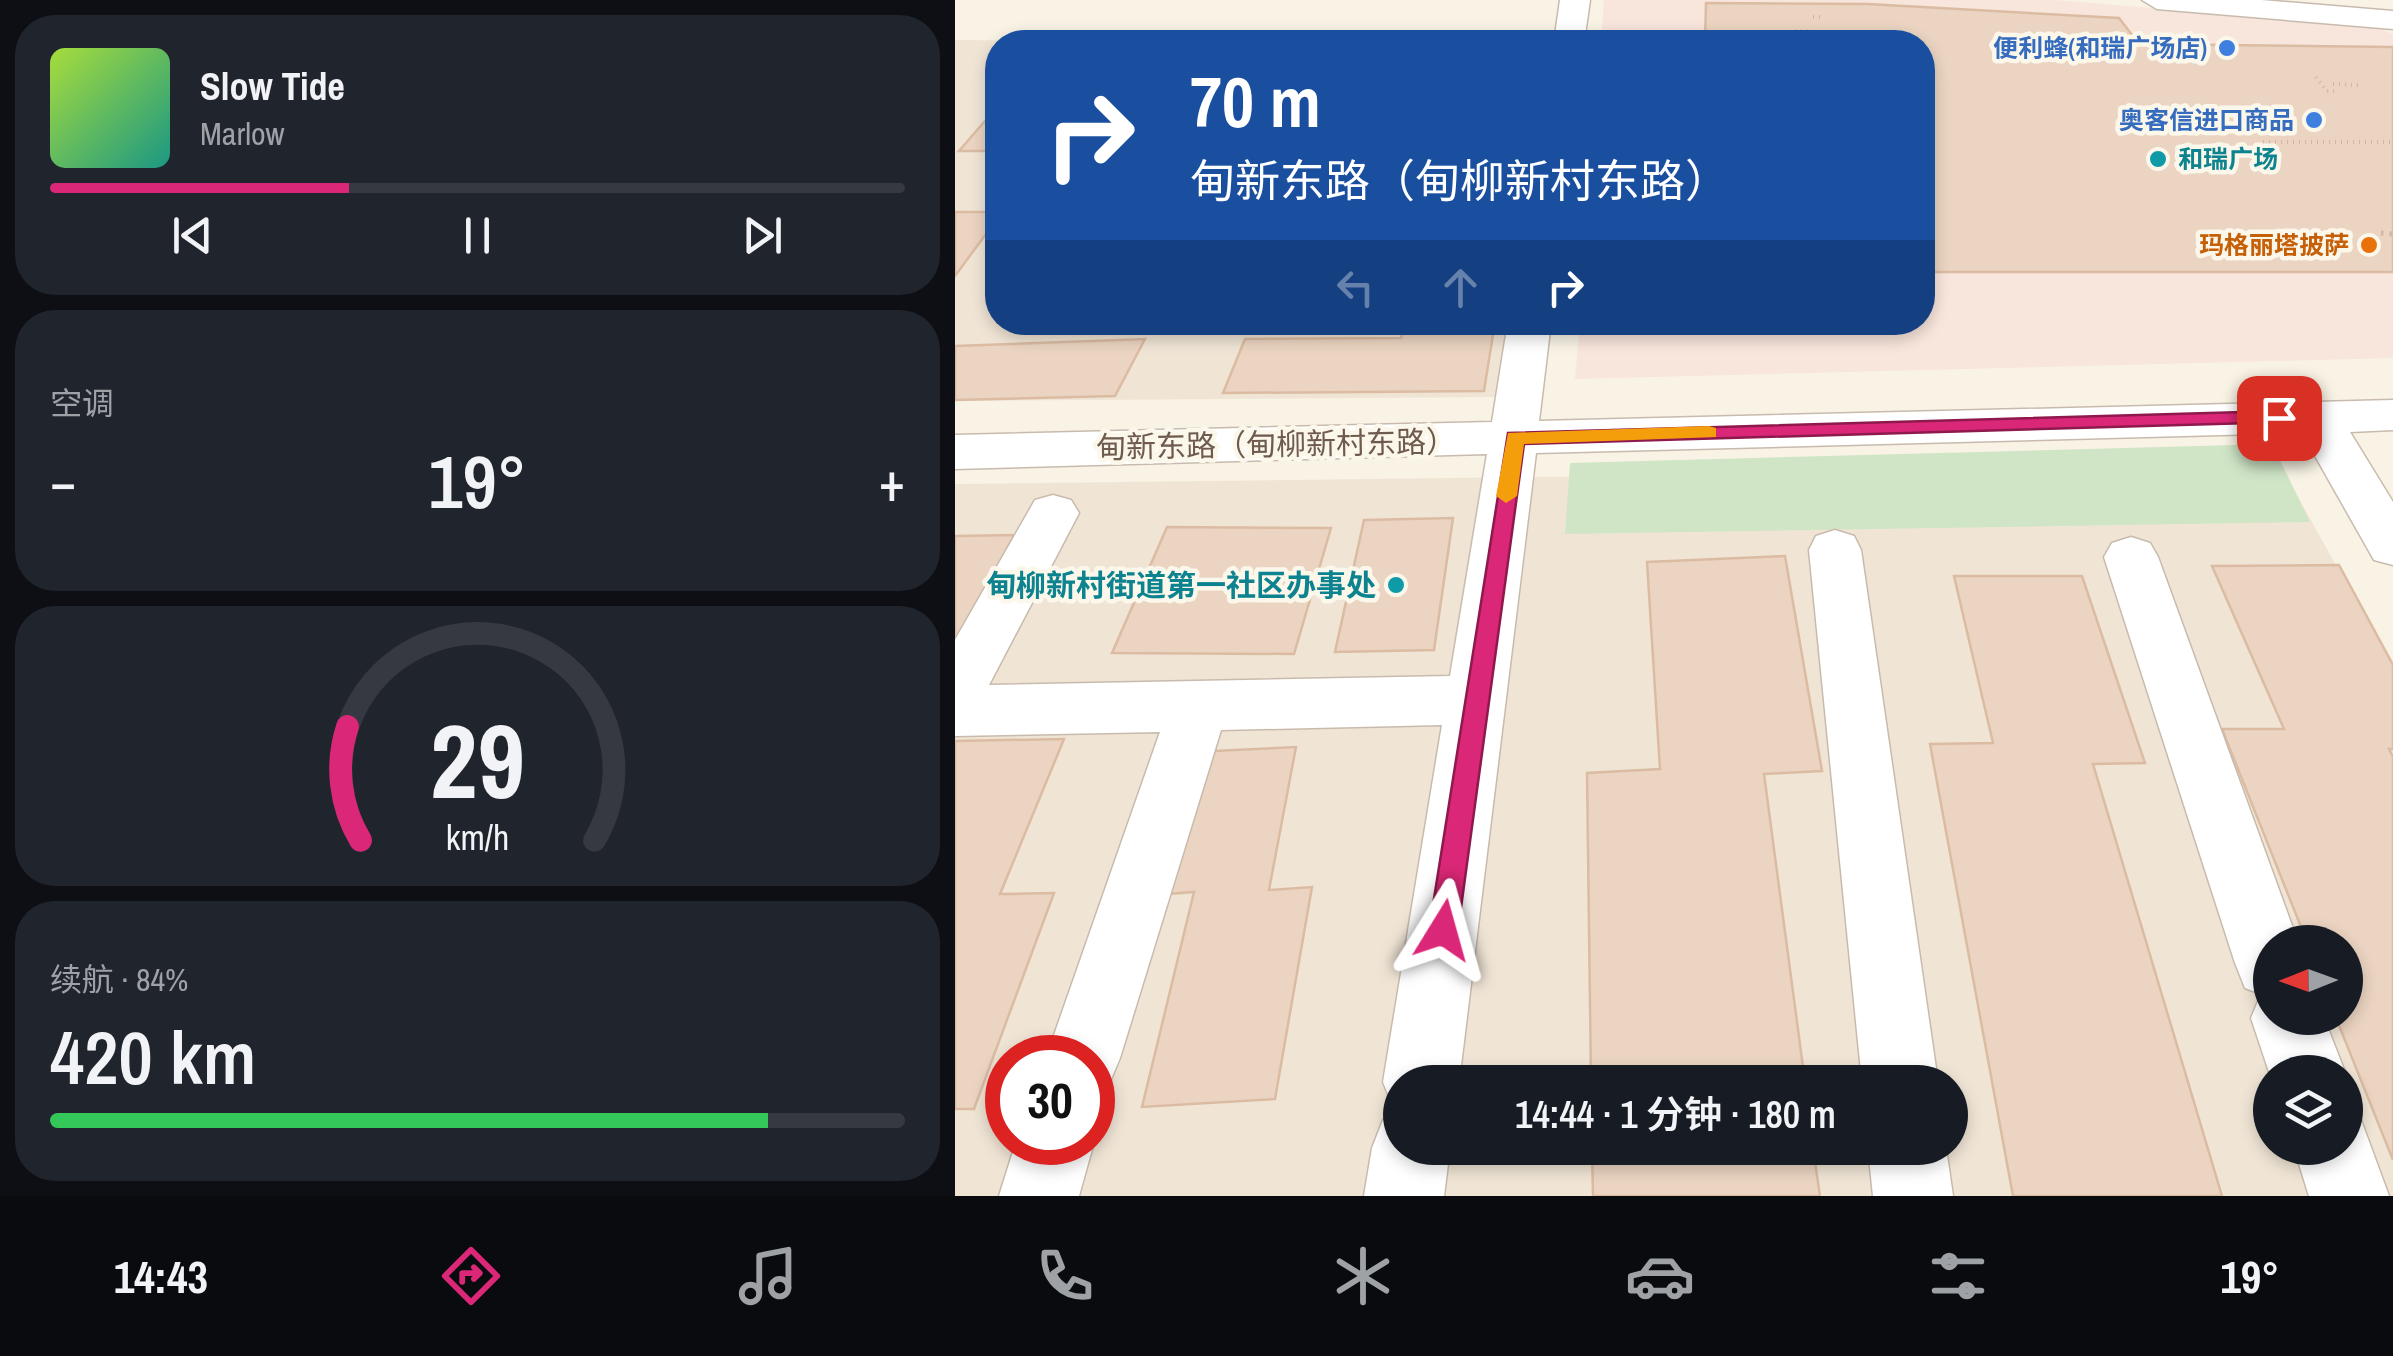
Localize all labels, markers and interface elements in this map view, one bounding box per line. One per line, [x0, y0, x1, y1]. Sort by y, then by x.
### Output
place label: 便利蜂(和瑞广场店) [1993, 31, 2207, 65]
marker: 便利蜂(和瑞广场店) [2216, 37, 2238, 59]
text: 70 m [1190, 55, 1321, 149]
text: Slow Tide [200, 61, 345, 112]
icon: right [1025, 70, 1155, 200]
place label: 奥客信进口商品 [2119, 103, 2294, 137]
marker: 奥客信进口商品 [2303, 109, 2325, 131]
text: Marlow [200, 112, 285, 155]
place label: 和瑞广场 [2178, 142, 2278, 176]
marker: 和瑞广场 [2147, 148, 2169, 170]
text: 甸新东路（甸柳新村东路） [1190, 150, 1730, 211]
icon: previous [165, 208, 220, 263]
icon: pause [450, 208, 505, 263]
icon: next [735, 208, 790, 263]
place label: 玛格丽塔披萨 [2199, 228, 2349, 262]
marker: 玛格丽塔披萨 [2358, 234, 2380, 256]
icon: left [1328, 260, 1383, 315]
icon: ahead [1433, 260, 1488, 315]
icon: right [1538, 260, 1593, 315]
pin [2237, 376, 2322, 461]
text: 空调 [50, 382, 114, 425]
icon: arrive [2252, 391, 2307, 446]
street label: 甸新东路（甸柳新村东路） [1096, 421, 1456, 467]
text: 19° [428, 430, 527, 531]
text: − [50, 444, 76, 518]
text: + [879, 444, 905, 518]
place label: 甸柳新村街道第一社区办事处 [986, 565, 1376, 605]
marker: 甸柳新村街道第一社区办事处 [1385, 574, 1407, 596]
text: 29 [430, 690, 525, 830]
text: km/h [446, 813, 509, 861]
position arrow [1391, 878, 1495, 982]
north arrow [2253, 925, 2363, 1035]
map controls [2253, 925, 2363, 1165]
text: 续航 · 84% [50, 958, 188, 1001]
text: 420 km [50, 1006, 256, 1107]
speed limit sign: 30 [985, 1035, 1115, 1165]
button: layers [2253, 1055, 2363, 1165]
text: 14:44 · 1 分钟 · 180 m [1515, 1089, 1836, 1140]
icon: directions [436, 1241, 506, 1311]
icon: music [733, 1241, 803, 1311]
icon: phone [1030, 1241, 1100, 1311]
icon: climate [1328, 1241, 1398, 1311]
icon: car [1625, 1241, 1695, 1311]
icon: filters [1923, 1241, 1993, 1311]
text: 14:43 [114, 1246, 208, 1307]
text: 19° [2220, 1246, 2279, 1307]

